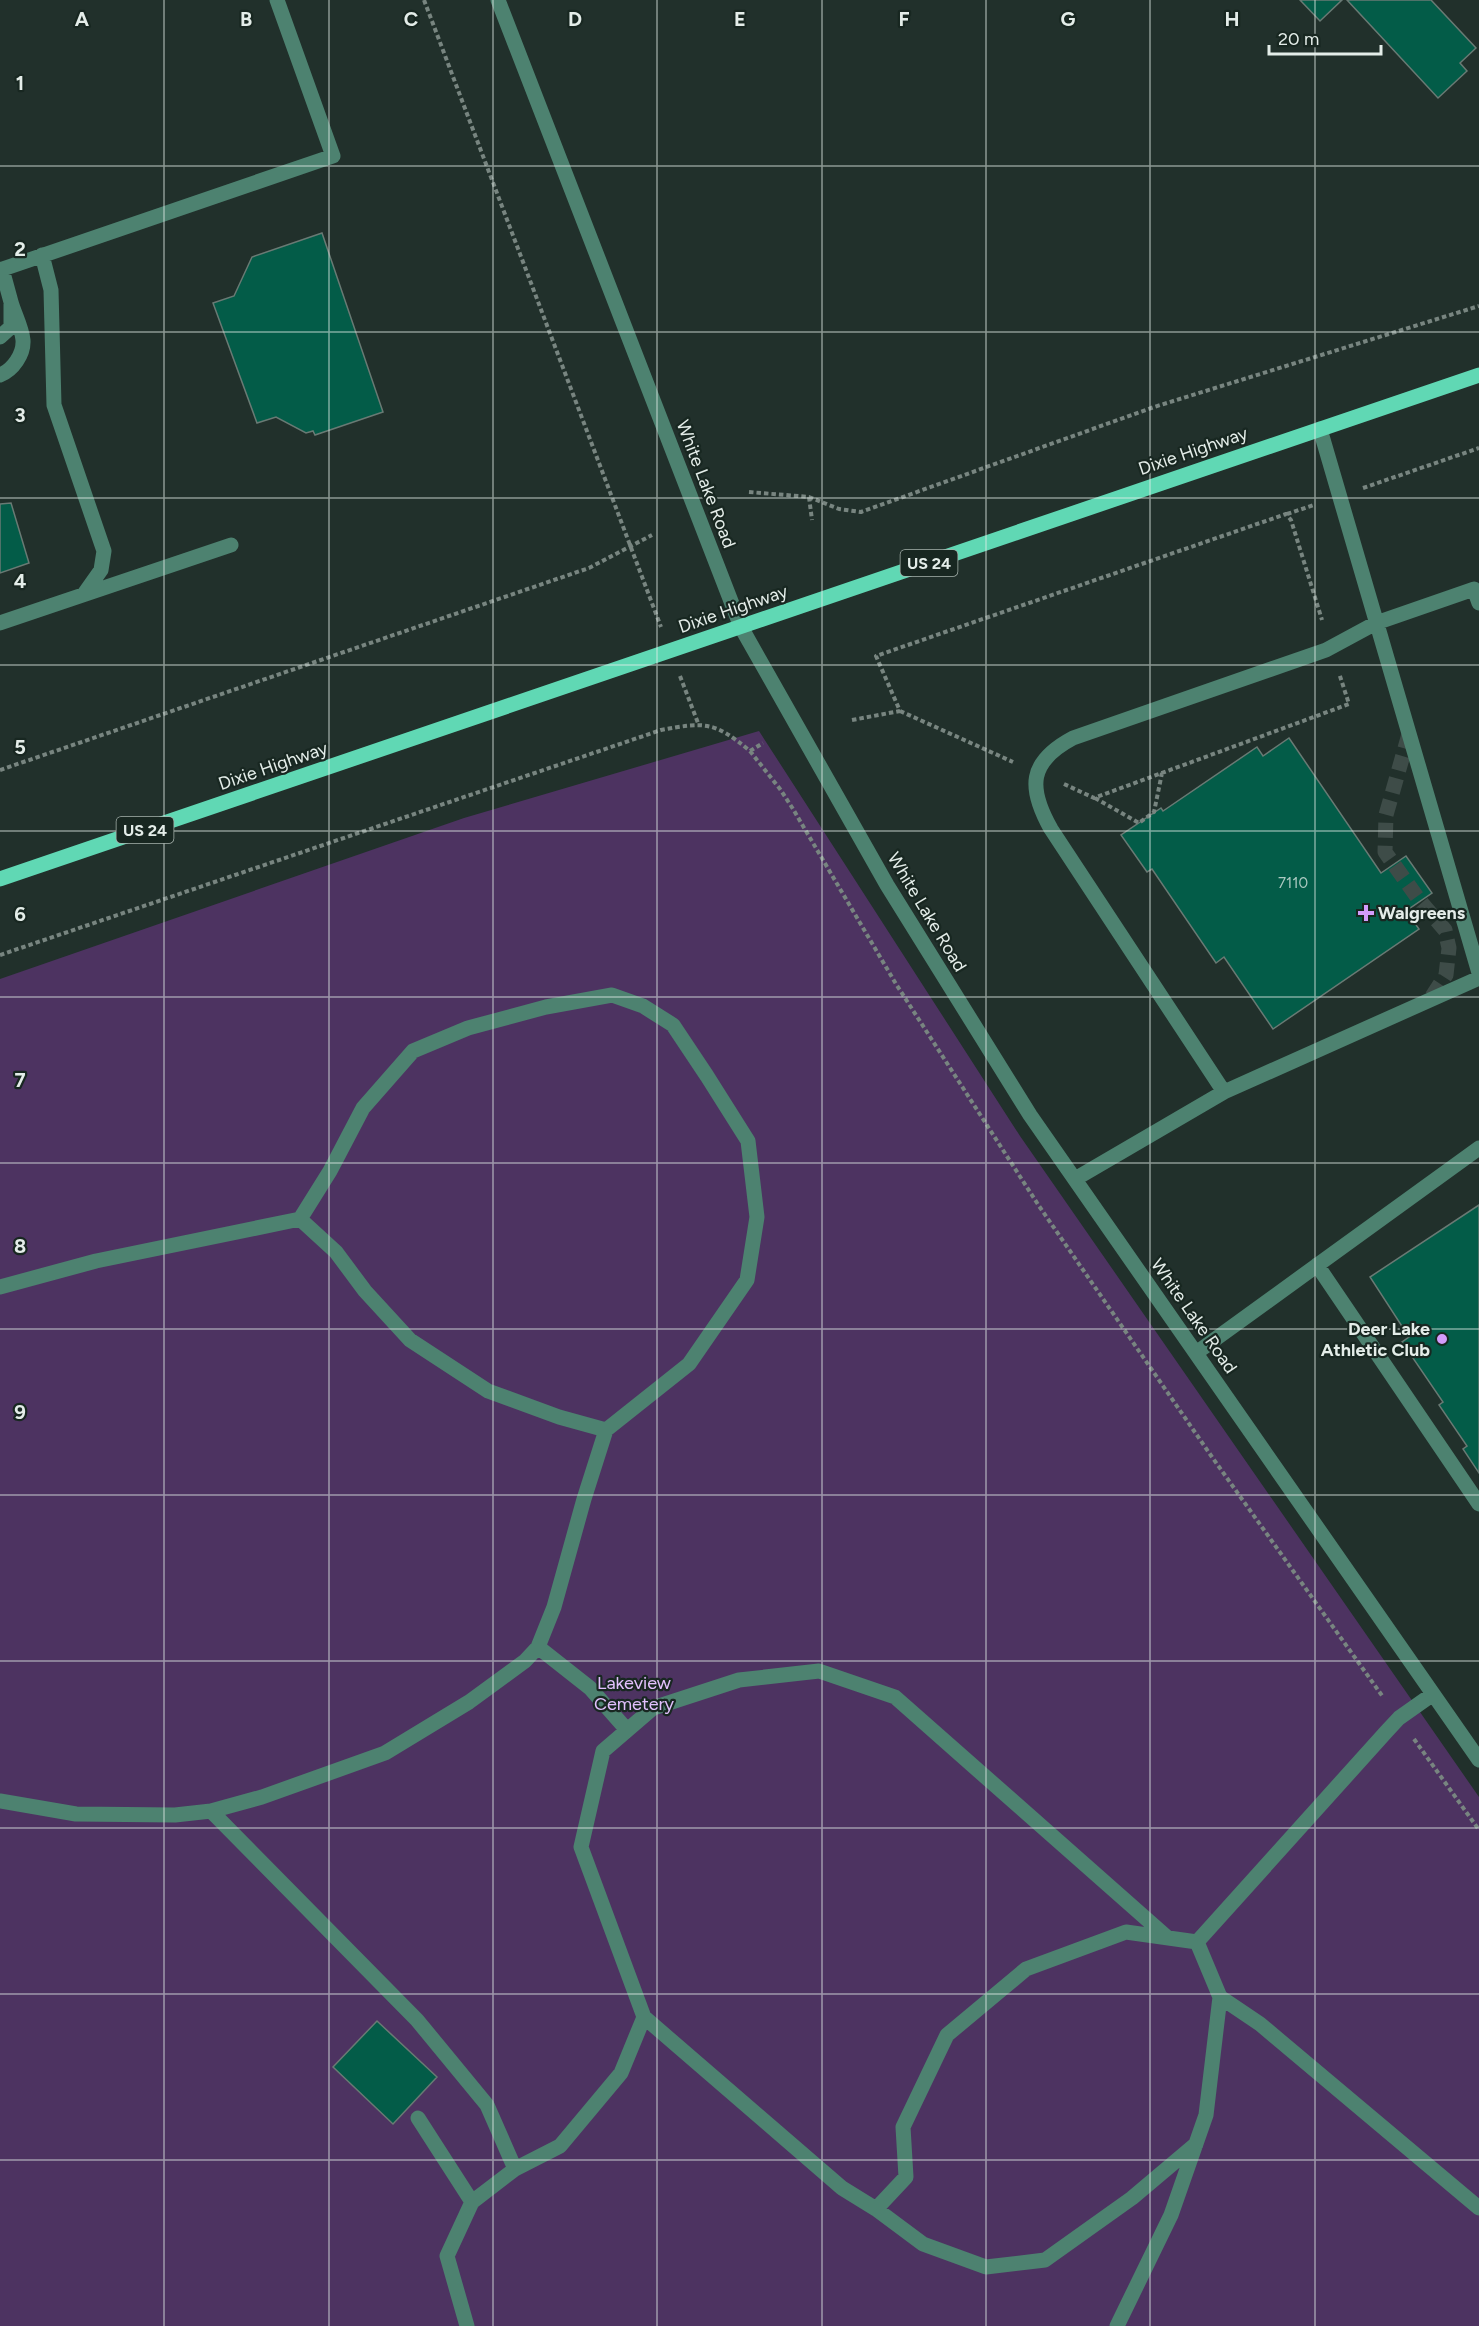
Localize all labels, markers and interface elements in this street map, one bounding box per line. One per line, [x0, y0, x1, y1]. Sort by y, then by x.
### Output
text: A [75, 7, 90, 31]
text: B [240, 7, 252, 31]
text: C [404, 7, 418, 31]
text: D [568, 7, 582, 31]
text: E [734, 7, 746, 31]
text: F [898, 7, 910, 31]
text: G [1061, 7, 1076, 31]
text: H [1225, 7, 1240, 31]
scale bar [1269, 18, 1382, 56]
text: 20 m [1278, 28, 1319, 50]
text: 1 [16, 71, 24, 95]
text: 2 [14, 237, 26, 261]
text: 3 [14, 403, 26, 427]
street label: White Lake Road [671, 417, 741, 551]
street label: Dixie Highway [1135, 422, 1251, 480]
road number: US 24 [900, 550, 958, 576]
text: 4 [14, 569, 27, 593]
street label: Dixie Highway [675, 580, 791, 638]
text: 5 [14, 735, 26, 759]
street label: Dixie Highway [215, 737, 331, 795]
road number: US 24 [116, 817, 174, 843]
street label: White Lake Road [883, 848, 971, 976]
house number: 7110 [1278, 874, 1308, 892]
text: 6 [14, 902, 26, 926]
place label: Walgreens [1378, 902, 1466, 924]
marker: Walgreens [1359, 906, 1373, 920]
text: 7 [14, 1068, 26, 1092]
text: 8 [14, 1234, 26, 1258]
street label: White Lake Road [1146, 1254, 1242, 1378]
place label: Deer Lake Athletic Club [1321, 1318, 1430, 1361]
marker: Deer Lake Athletic Club [1435, 1332, 1449, 1346]
text: 9 [14, 1400, 26, 1424]
park label: Lakeview Cemetery [594, 1672, 675, 1715]

